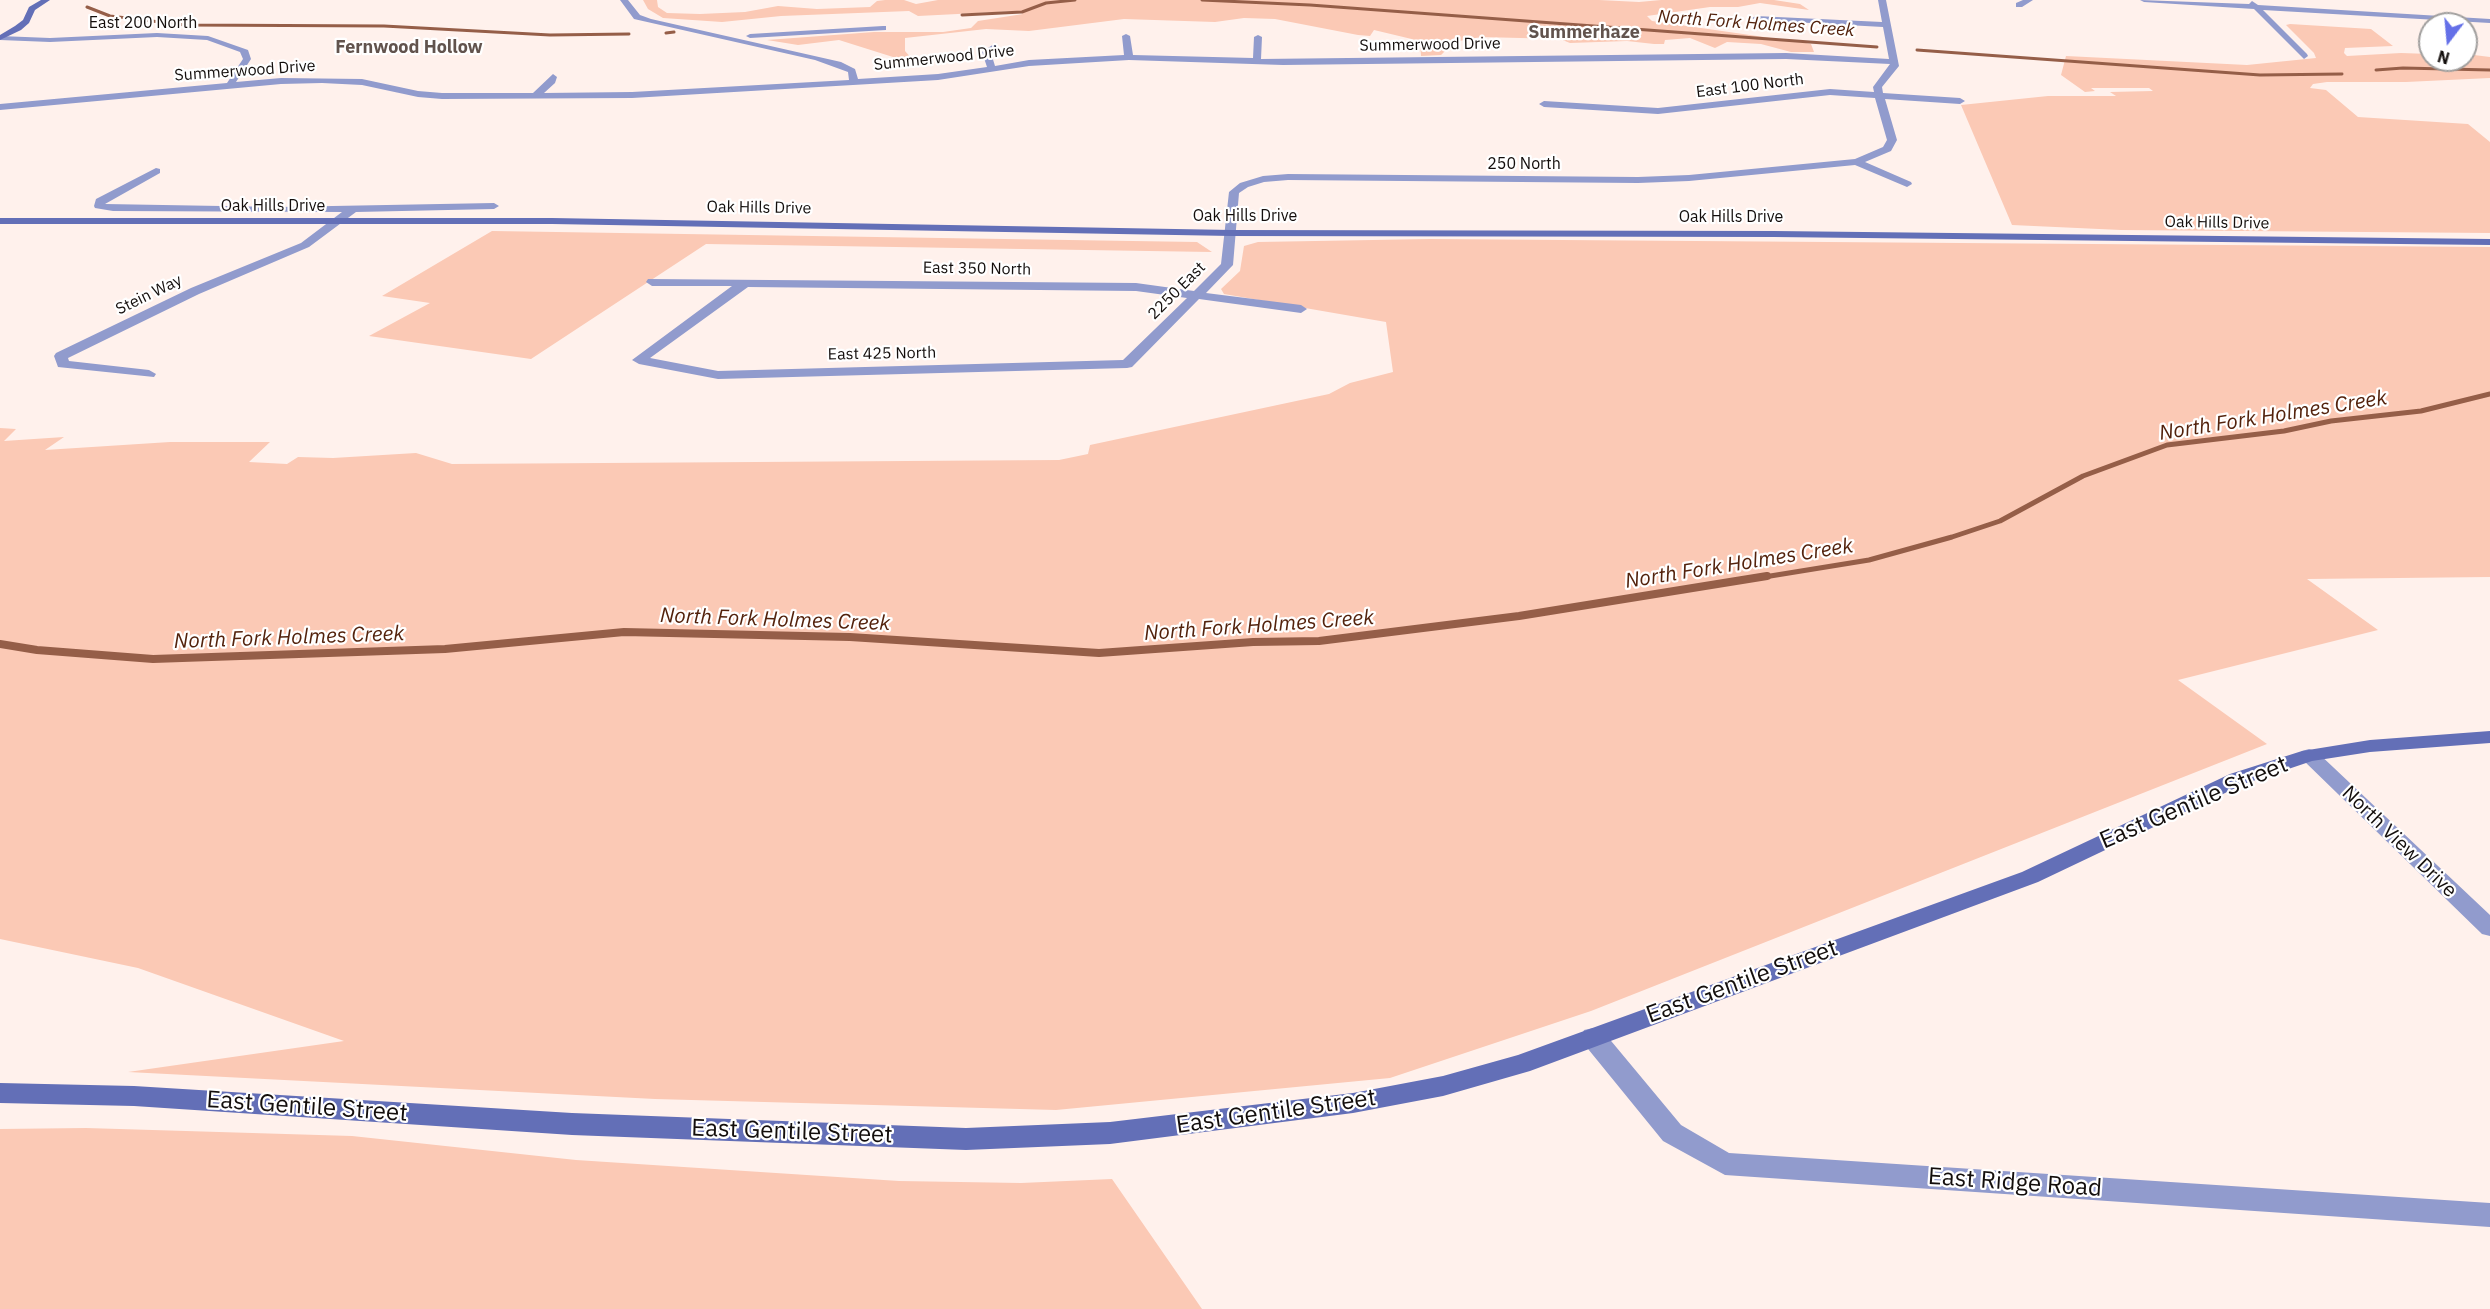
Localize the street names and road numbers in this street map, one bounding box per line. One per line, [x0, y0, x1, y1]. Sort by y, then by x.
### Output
street label: East 200 North [89, 13, 197, 33]
street label: Summerwood Drive [1359, 34, 1501, 56]
street label: Summerwood Drive [873, 41, 1015, 75]
street label: Summerwood Drive [174, 56, 316, 86]
street label: East 100 North [1695, 70, 1805, 102]
street label: 250 North [1487, 154, 1561, 174]
street label: Oak Hills Drive [221, 196, 325, 216]
street label: Oak Hills Drive [706, 197, 812, 219]
street label: Oak Hills Drive [1193, 206, 1297, 226]
street label: Oak Hills Drive [1679, 207, 1783, 227]
street label: Oak Hills Drive [2164, 212, 2270, 234]
street label: East 350 North [923, 258, 1031, 280]
street label: 2250 East [1144, 258, 1210, 324]
street label: Stein Way [113, 271, 185, 319]
street label: East 425 North [828, 343, 936, 365]
street label: East Gentile Street [2096, 750, 2292, 856]
street label: North View Drive [2337, 781, 2461, 903]
street label: East Gentile Street [1642, 934, 1842, 1030]
street label: East Gentile Street [1174, 1084, 1378, 1140]
street label: East Gentile Street [205, 1086, 409, 1128]
street label: East Gentile Street [691, 1114, 893, 1150]
street label: East Ridge Road [1927, 1163, 2103, 1203]

